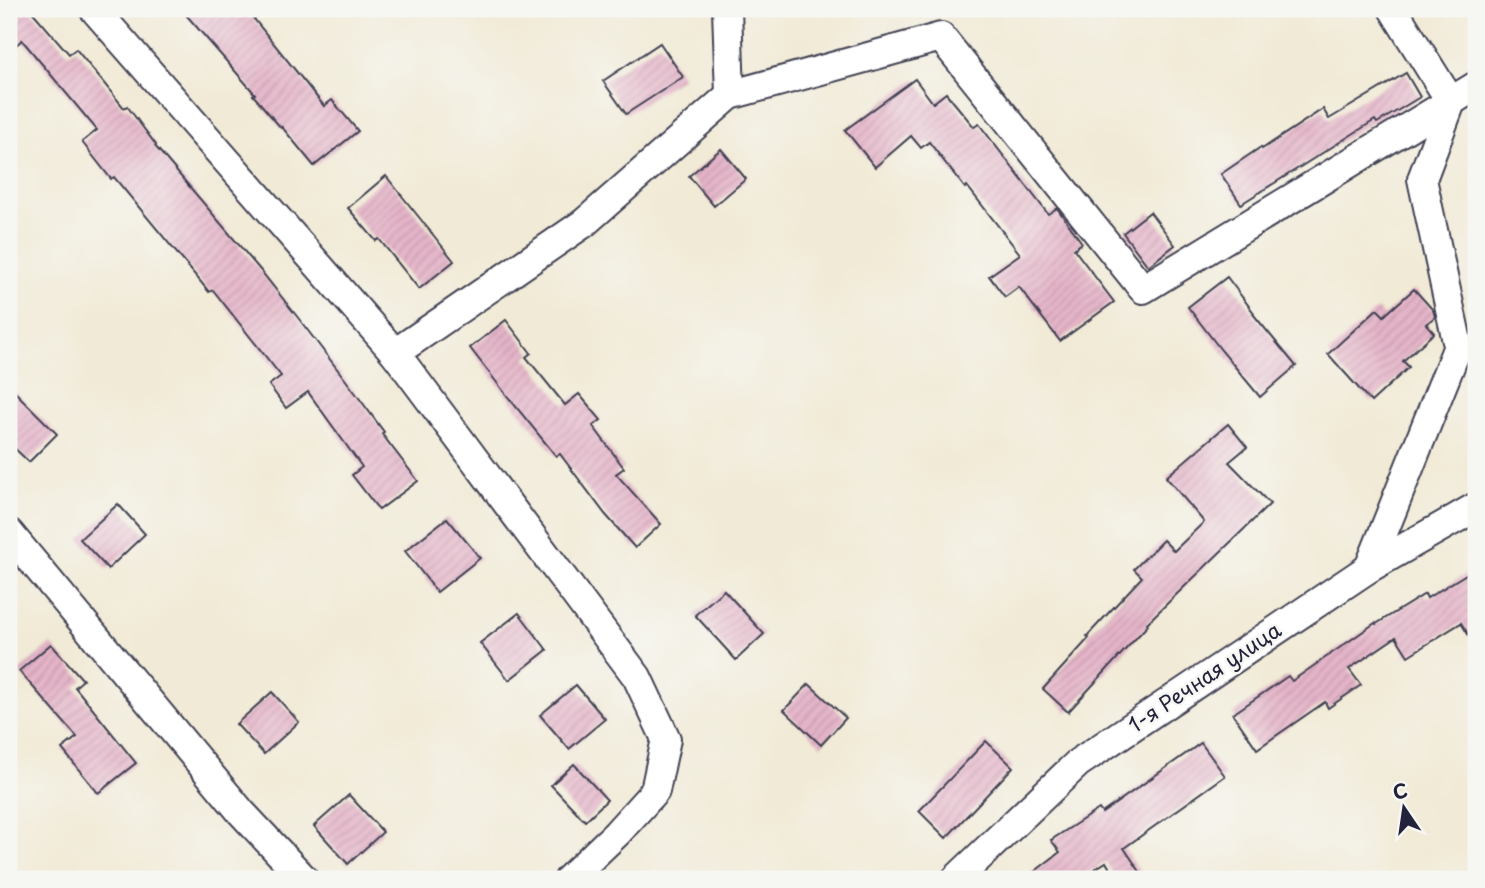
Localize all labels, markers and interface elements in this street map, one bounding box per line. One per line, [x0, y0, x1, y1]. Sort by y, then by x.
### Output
street label: 1-я Речная улица [1121, 613, 1288, 740]
north arrow [1370, 772, 1440, 842]
text: С [1390, 775, 1410, 806]

